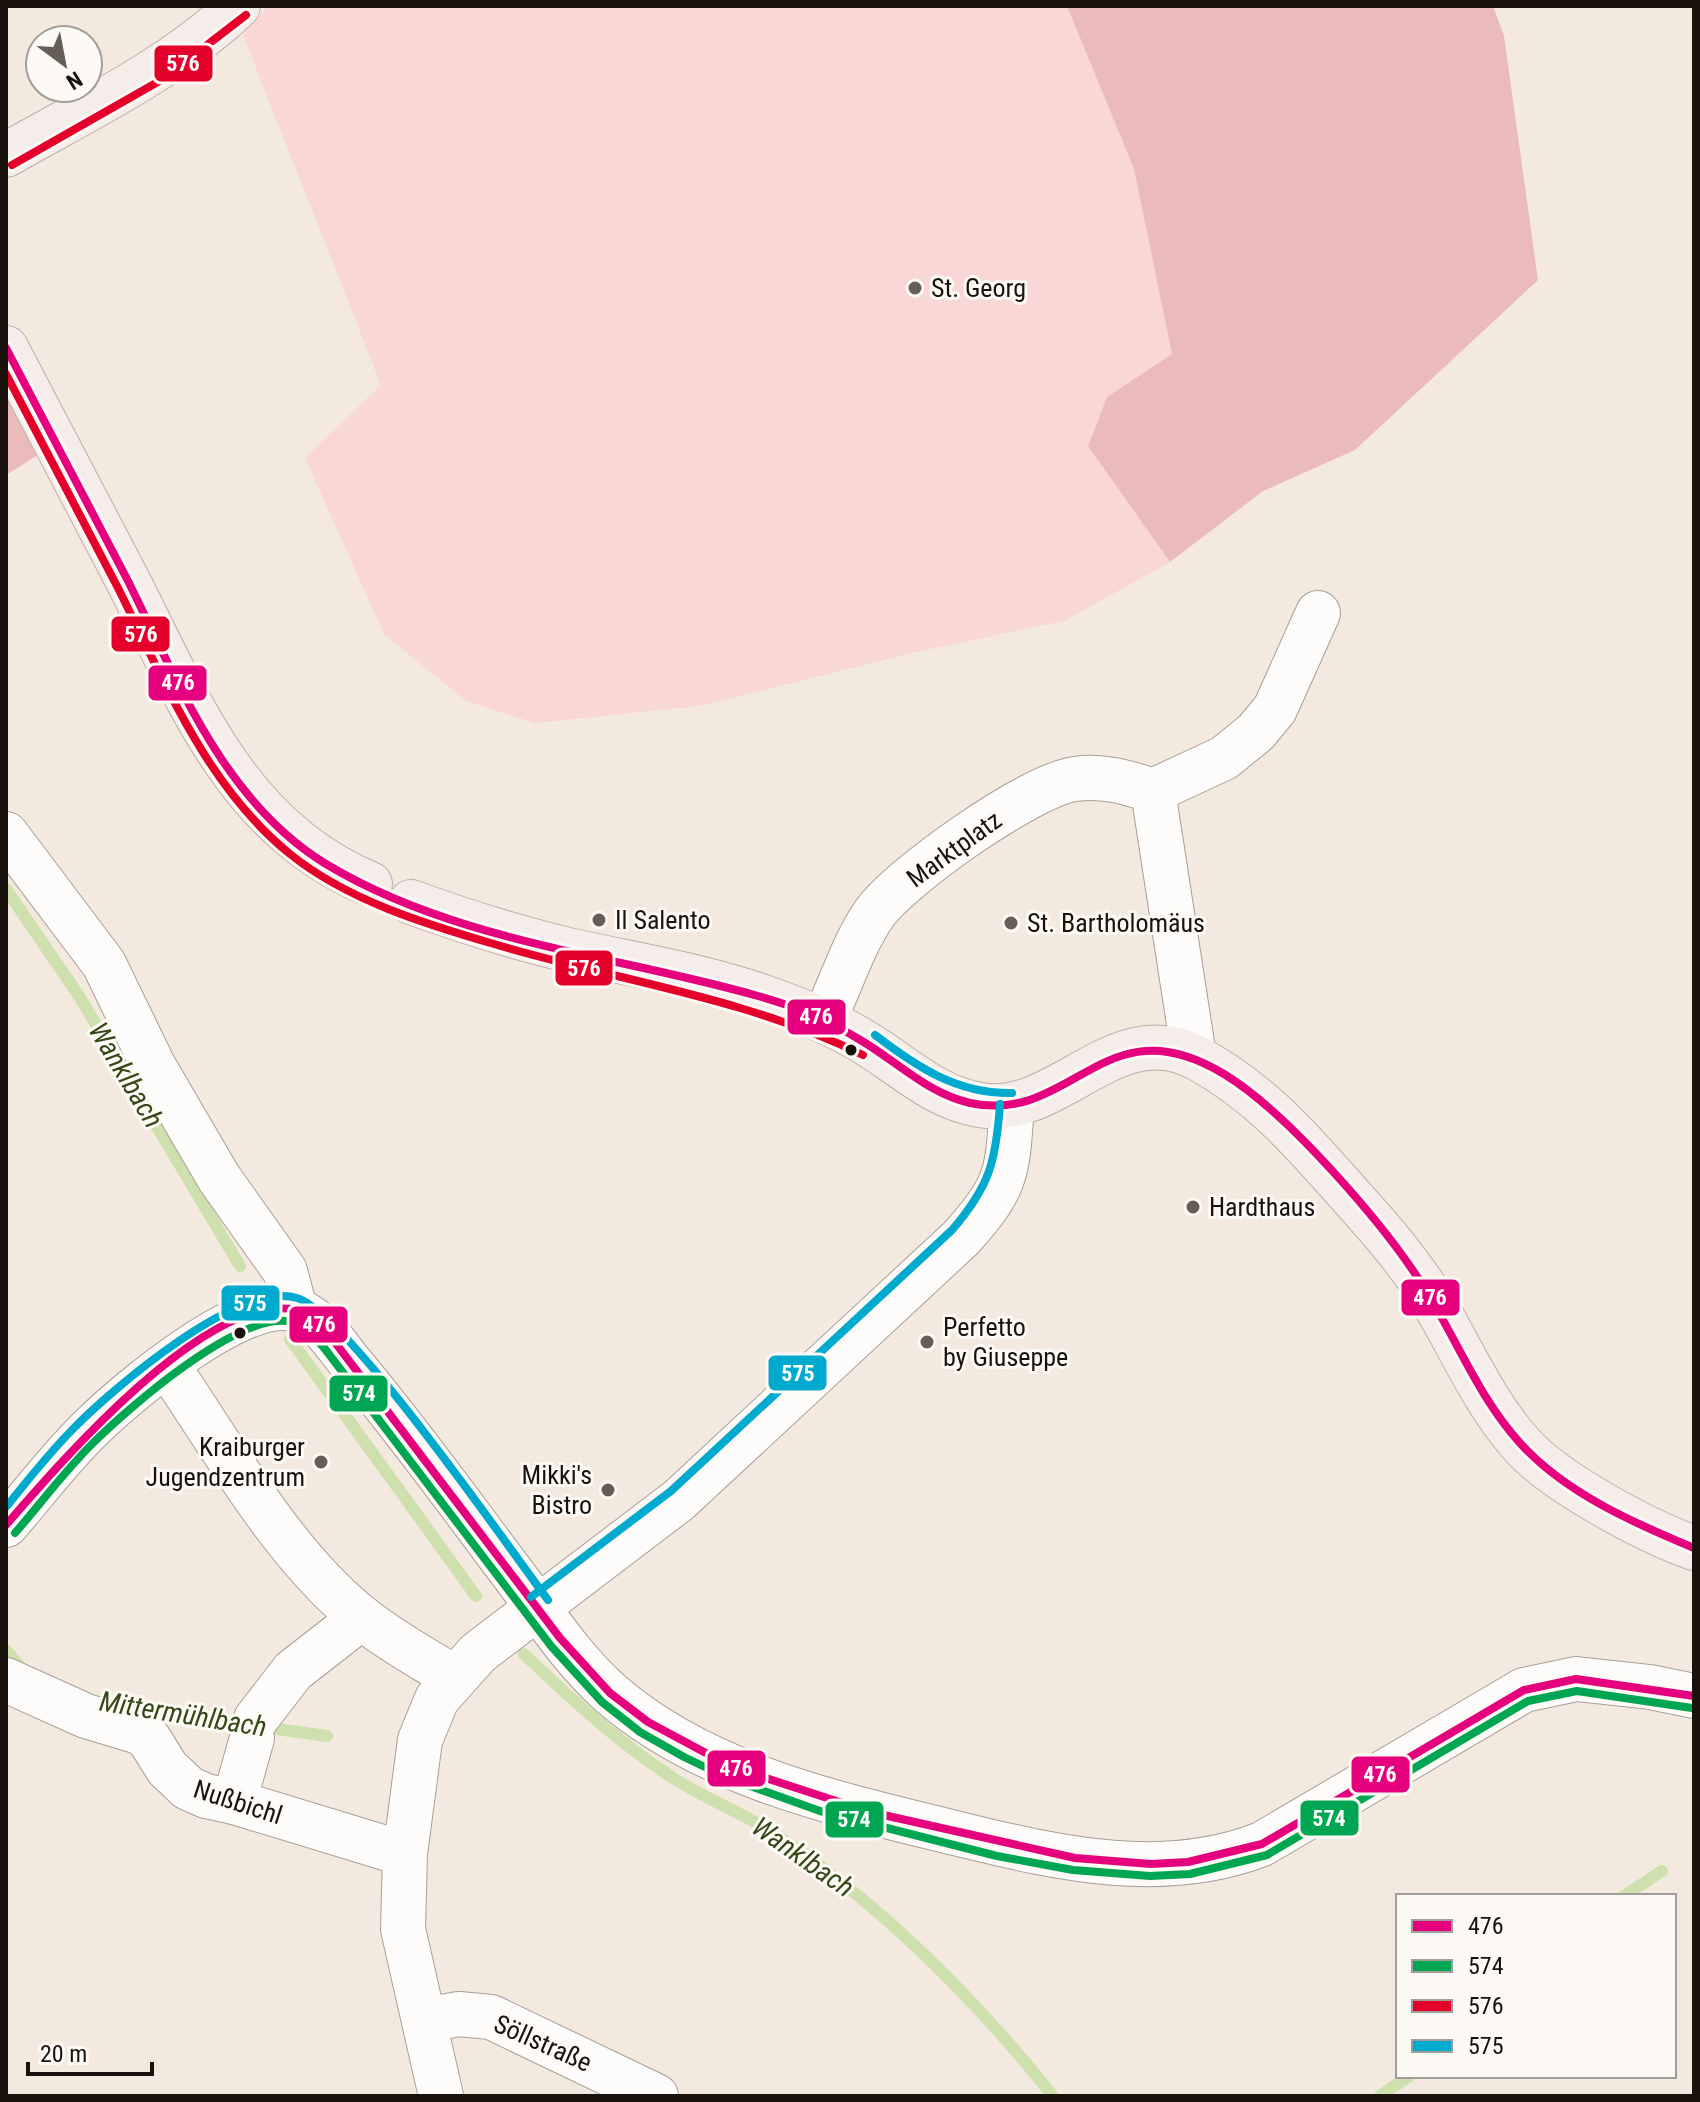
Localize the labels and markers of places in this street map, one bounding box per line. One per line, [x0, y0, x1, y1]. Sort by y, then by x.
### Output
place label: St. Georg [931, 273, 1026, 303]
marker: St. Georg [906, 279, 924, 297]
place label: Il Salento [615, 905, 711, 935]
place label: St. Bartholomäus [1027, 908, 1205, 938]
marker: Il Salento [590, 911, 608, 929]
marker: St. Bartholomäus [1002, 914, 1020, 932]
unlabelled marker [843, 1042, 859, 1058]
place label: Hardthaus [1209, 1192, 1315, 1222]
marker: Hardthaus [1184, 1198, 1202, 1216]
place label: Perfetto by Giuseppe [943, 1312, 1068, 1372]
unlabelled marker [232, 1325, 248, 1341]
marker: Perfetto by Giuseppe [918, 1333, 936, 1351]
place label: Kraiburger Jugendzentrum [146, 1432, 305, 1492]
marker: Kraiburger Jugendzentrum [312, 1453, 330, 1471]
place label: Mikki's Bistro [522, 1460, 592, 1520]
marker: Mikki's Bistro [599, 1481, 617, 1499]

